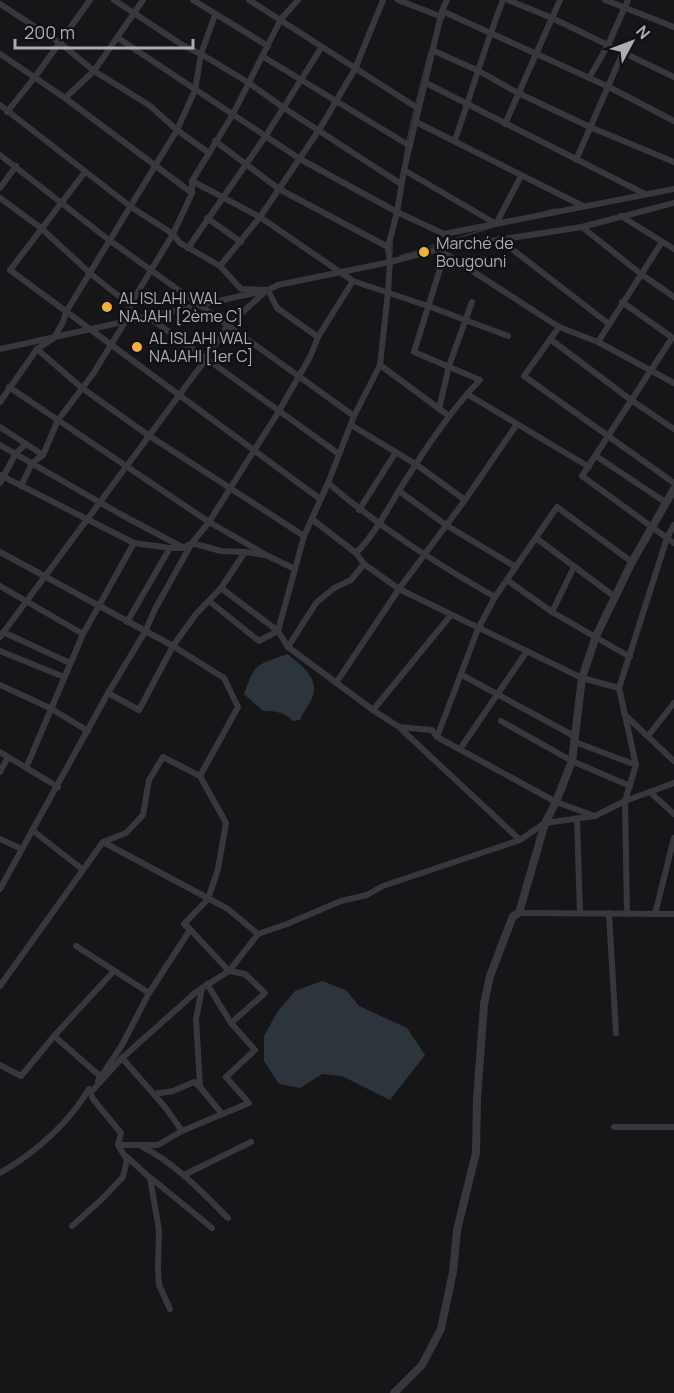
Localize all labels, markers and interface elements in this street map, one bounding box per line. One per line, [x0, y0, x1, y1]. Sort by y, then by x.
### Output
scale bar [15, 12, 194, 50]
north arrow [602, 12, 662, 72]
text: 200 m [24, 20, 75, 44]
text: N [631, 21, 655, 44]
place label: Marché de Bougouni [436, 232, 514, 272]
marker: Marché de Bougouni [417, 245, 431, 259]
place label: AL ISLAHI WAL NAJAHI [2ème C] [119, 287, 243, 327]
marker: AL ISLAHI WAL NAJAHI [2ème C] [100, 300, 114, 314]
place label: AL ISLAHI WAL NAJAHI [1er C] [149, 327, 253, 367]
marker: AL ISLAHI WAL NAJAHI [1er C] [130, 340, 144, 354]

